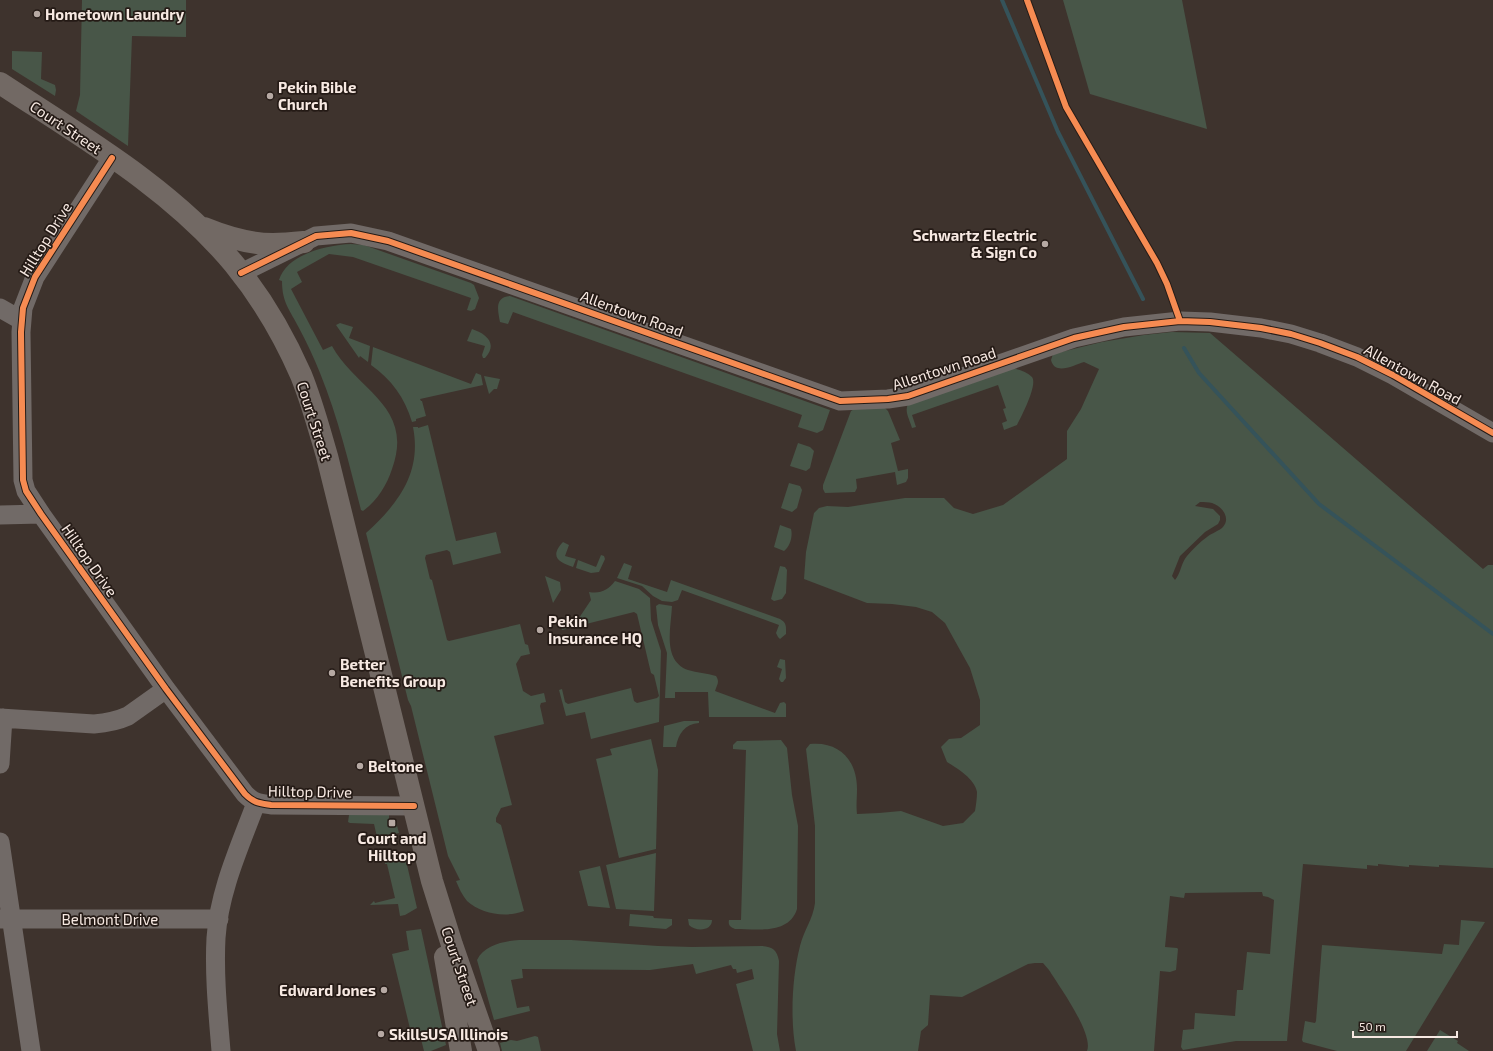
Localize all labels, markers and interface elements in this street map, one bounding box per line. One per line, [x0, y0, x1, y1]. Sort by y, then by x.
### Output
place label: Hometown Laundry [45, 5, 185, 24]
marker: Hometown Laundry [32, 9, 42, 19]
place label: Pekin Bible Church [278, 78, 357, 113]
marker: Pekin Bible Church [265, 91, 275, 101]
street label: Court Street [27, 97, 105, 158]
street label: Hilltop Drive [15, 198, 75, 280]
place label: Schwartz Electric & Sign Co [913, 226, 1037, 261]
marker: Schwartz Electric & Sign Co [1040, 239, 1050, 249]
street label: Allentown Road [578, 286, 686, 340]
street label: Allentown Road [1361, 340, 1465, 408]
street label: Allentown Road [890, 343, 998, 393]
street label: Court Street [294, 379, 336, 463]
street label: Hilltop Drive [58, 520, 122, 600]
place label: Pekin Insurance HQ [548, 612, 642, 648]
marker: Pekin Insurance HQ [535, 625, 545, 635]
place label: Better Benefits Group [340, 655, 446, 690]
marker: Better Benefits Group [327, 668, 337, 678]
place label: Beltone [368, 757, 423, 775]
marker: Beltone [355, 761, 365, 771]
street label: Hilltop Drive [268, 781, 352, 801]
marker: Court and Hilltop [387, 818, 397, 828]
place label: Court and Hilltop [358, 829, 426, 864]
street label: Belmont Drive [62, 910, 158, 928]
street label: Court Street [438, 924, 482, 1008]
place label: Edward Jones [279, 981, 376, 999]
marker: Edward Jones [379, 985, 389, 995]
scale bar [1353, 1013, 1457, 1039]
text: 50 m [1359, 1019, 1386, 1033]
place label: SkillsUSA Illinois [389, 1025, 508, 1043]
marker: SkillsUSA Illinois [376, 1029, 386, 1039]

